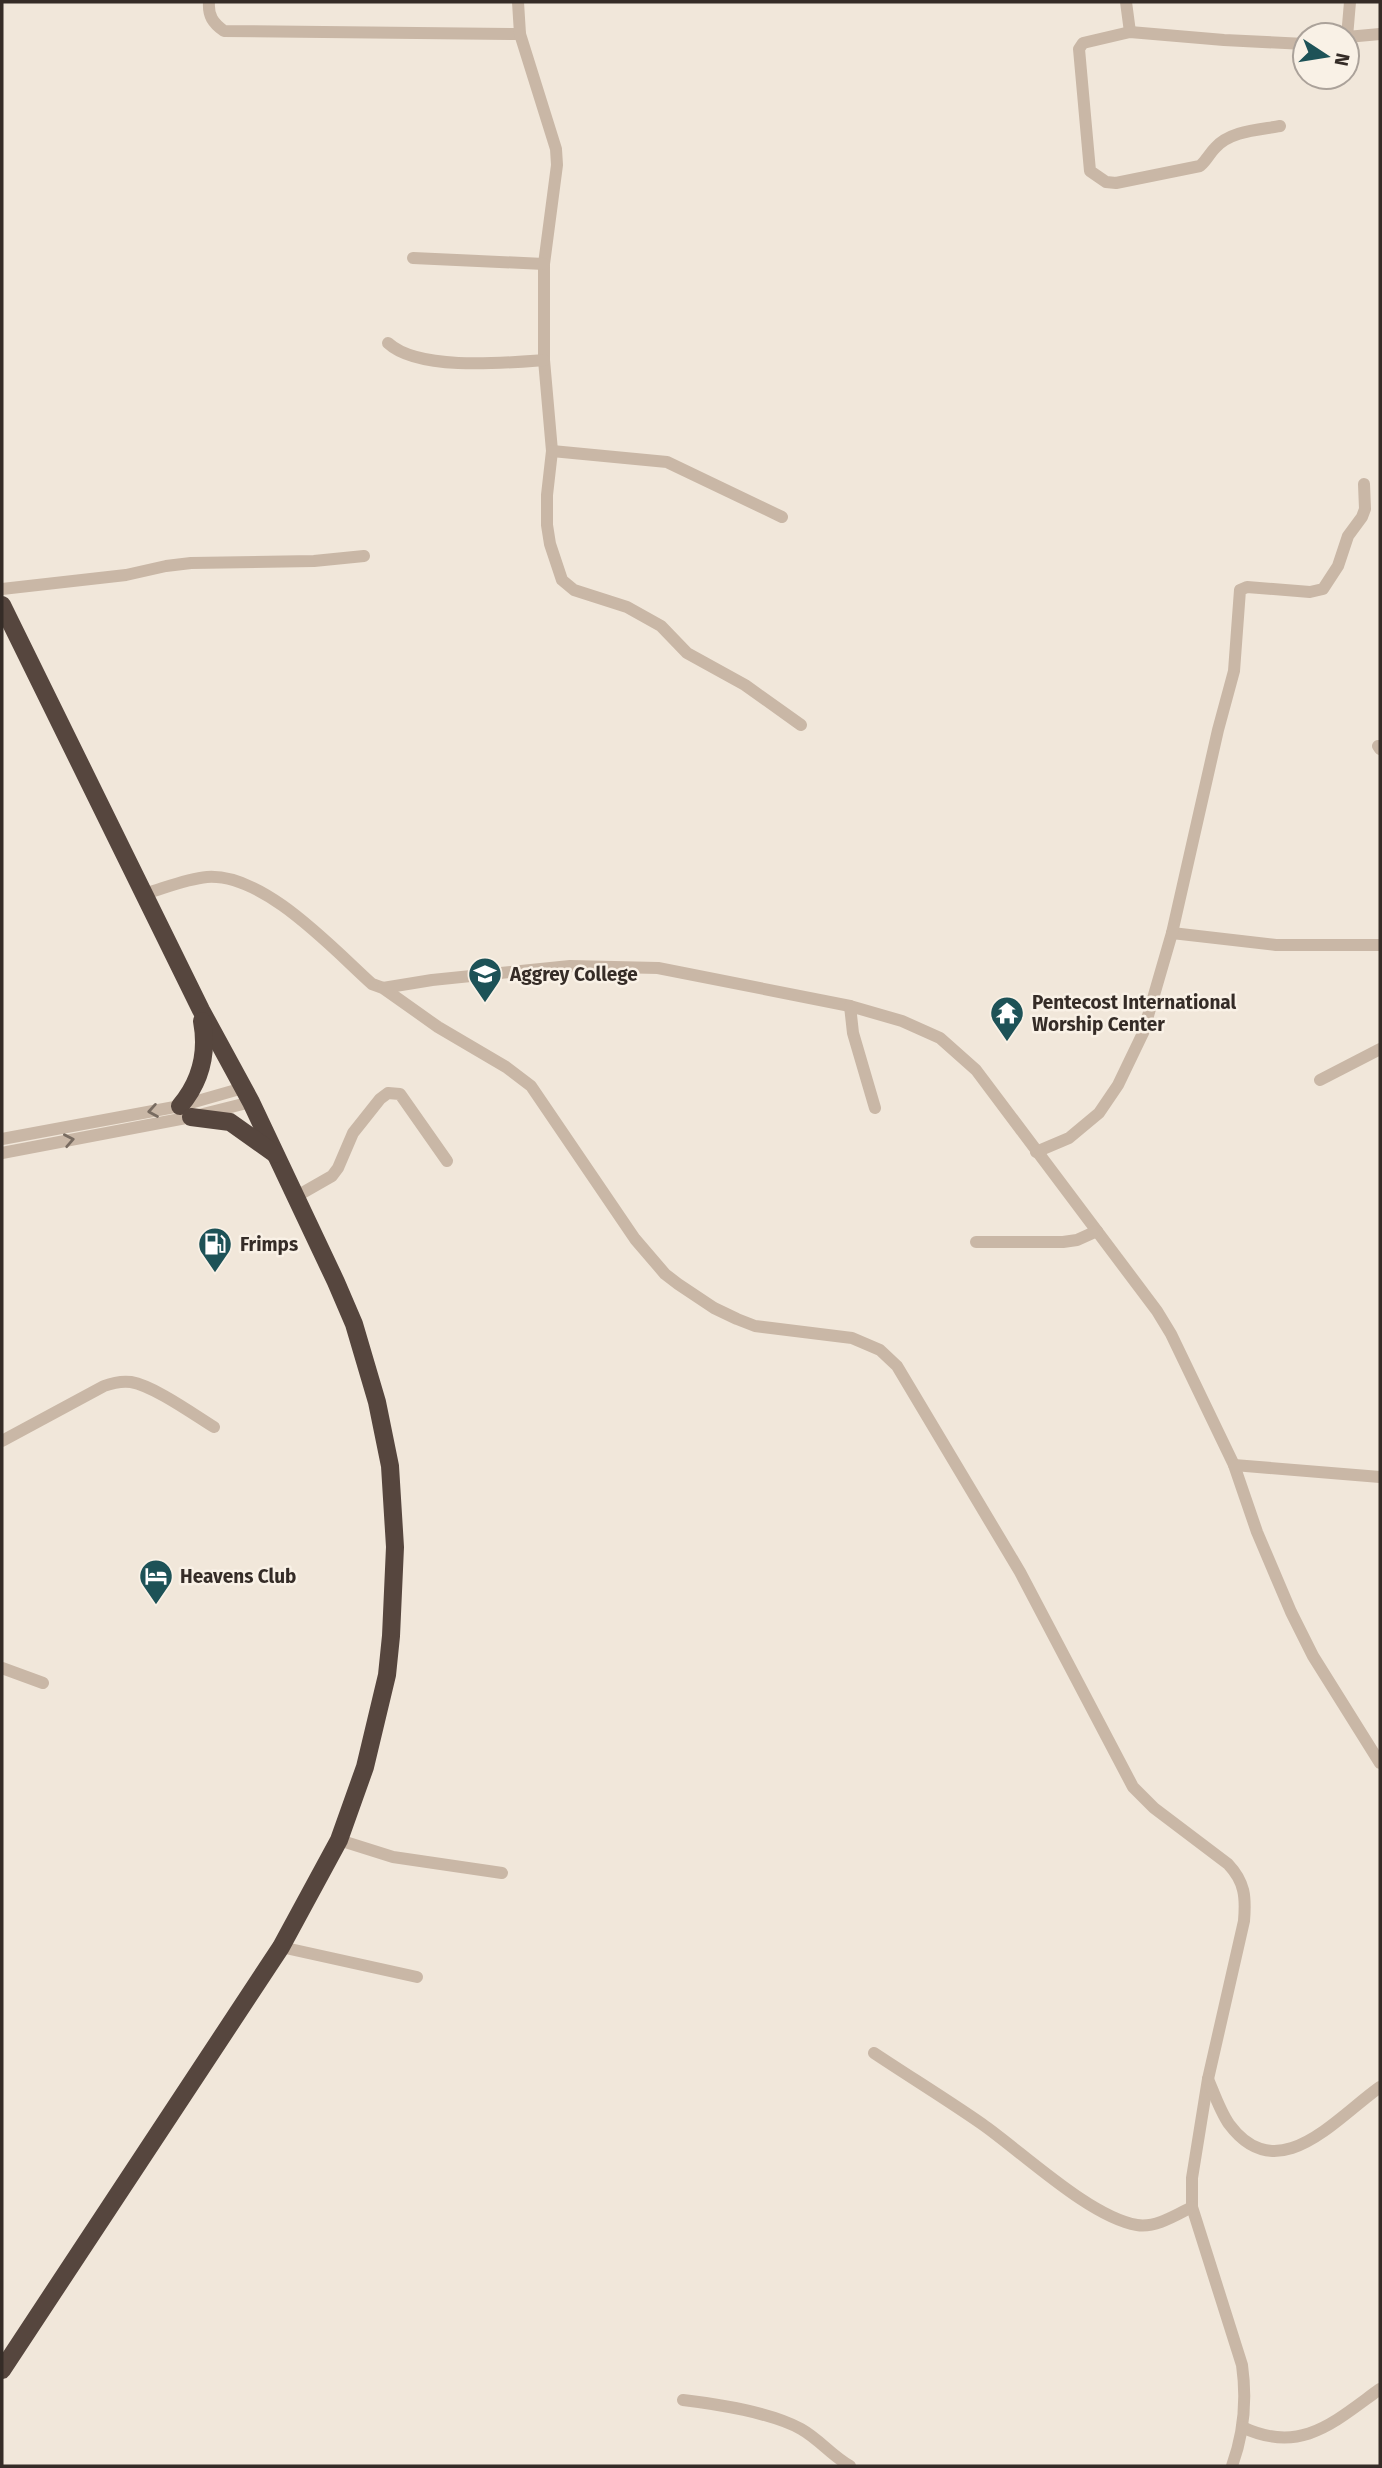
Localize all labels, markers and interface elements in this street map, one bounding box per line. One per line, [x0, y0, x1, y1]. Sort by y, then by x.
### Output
north arrow [1291, 21, 1361, 91]
text: N [1330, 51, 1355, 68]
school or university icon: Aggrey College [466, 955, 504, 1004]
place label: Aggrey College [509, 963, 638, 986]
place label: Pentecost International Worship Center [1032, 991, 1237, 1036]
temple icon: Pentecost International Worship Center [988, 994, 1026, 1043]
one-way arrow [147, 1103, 159, 1118]
one-way arrow [63, 1133, 75, 1148]
fuel station icon: Frimps [196, 1225, 234, 1274]
place label: Frimps [240, 1233, 298, 1256]
hotel icon: Heavens Club [137, 1557, 175, 1606]
place label: Heavens Club [180, 1565, 296, 1588]

